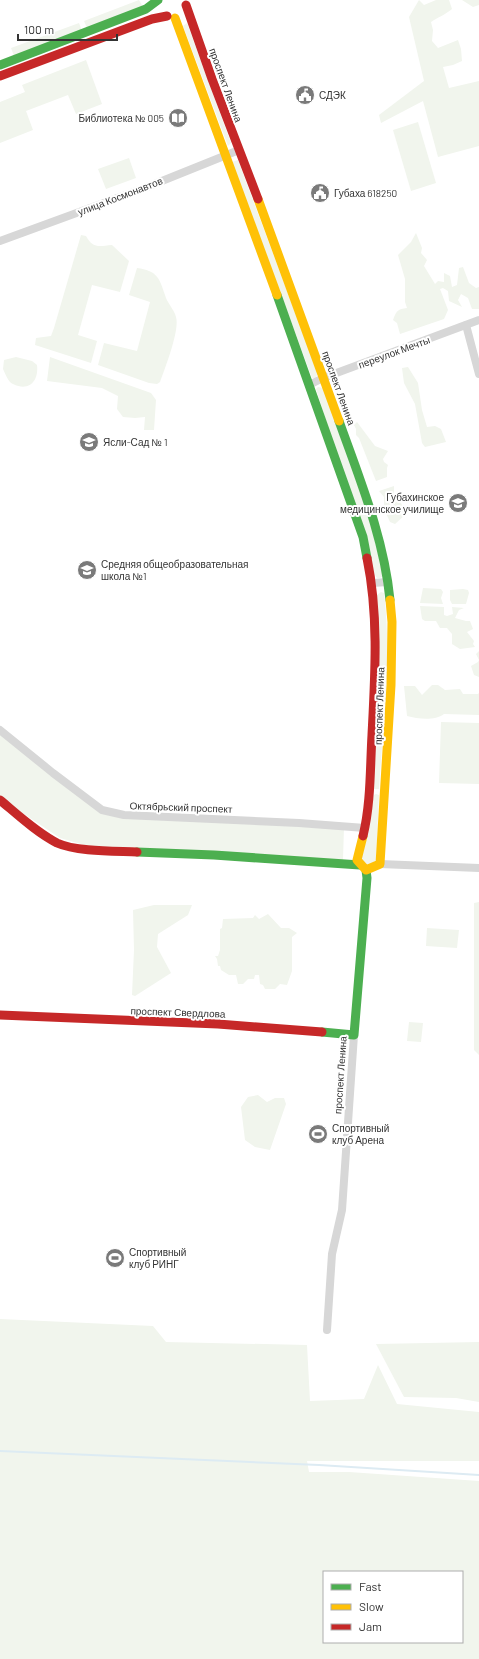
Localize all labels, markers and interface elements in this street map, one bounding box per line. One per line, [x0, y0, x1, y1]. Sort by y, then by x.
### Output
scale bar [18, 16, 117, 42]
text: 100 m [24, 22, 54, 36]
street label: проспект Ленина [207, 46, 245, 124]
public building icon: СДЭК [294, 84, 316, 106]
place label: СДЭК [319, 89, 346, 101]
library icon: Библиотека № 005 [167, 107, 189, 129]
place label: Библиотека № 005 [78, 112, 164, 124]
street label: улица Космонавтов [76, 174, 164, 218]
public building icon: Губаха 618250 [309, 182, 331, 204]
place label: Губаха 618250 [334, 187, 397, 199]
street label: переулок Мечты [357, 333, 431, 371]
street label: проспект Ленина [320, 349, 358, 427]
school or university icon: Ясли-Сад № 1 [78, 431, 100, 453]
place label: Ясли-Сад № 1 [103, 436, 168, 448]
place label: Губахинское медицинское училище [340, 491, 444, 515]
school or university icon: Губахинское медицинское училище [447, 492, 469, 514]
place label: Средняя общеобразовательная школа №1 [101, 558, 248, 582]
school or university icon: Средняя общеобразовательная школа №1 [76, 559, 98, 581]
street label: проспект Ленина [372, 666, 386, 745]
street label: Октябрьский проспект [129, 799, 233, 815]
street label: проспект Свердлова [130, 1004, 226, 1020]
street label: проспект Ленина [331, 1035, 349, 1114]
place label: Спортивный клуб Арена [332, 1122, 389, 1146]
sports icon: Спортивный клуб Арена [307, 1123, 329, 1145]
place label: Спортивный клуб РИНГ [129, 1246, 186, 1270]
sports icon: Спортивный клуб РИНГ [104, 1247, 126, 1269]
legend [323, 1571, 463, 1643]
text: Fast [359, 1579, 382, 1593]
text: Slow [359, 1599, 384, 1613]
text: Jam [359, 1619, 382, 1633]

